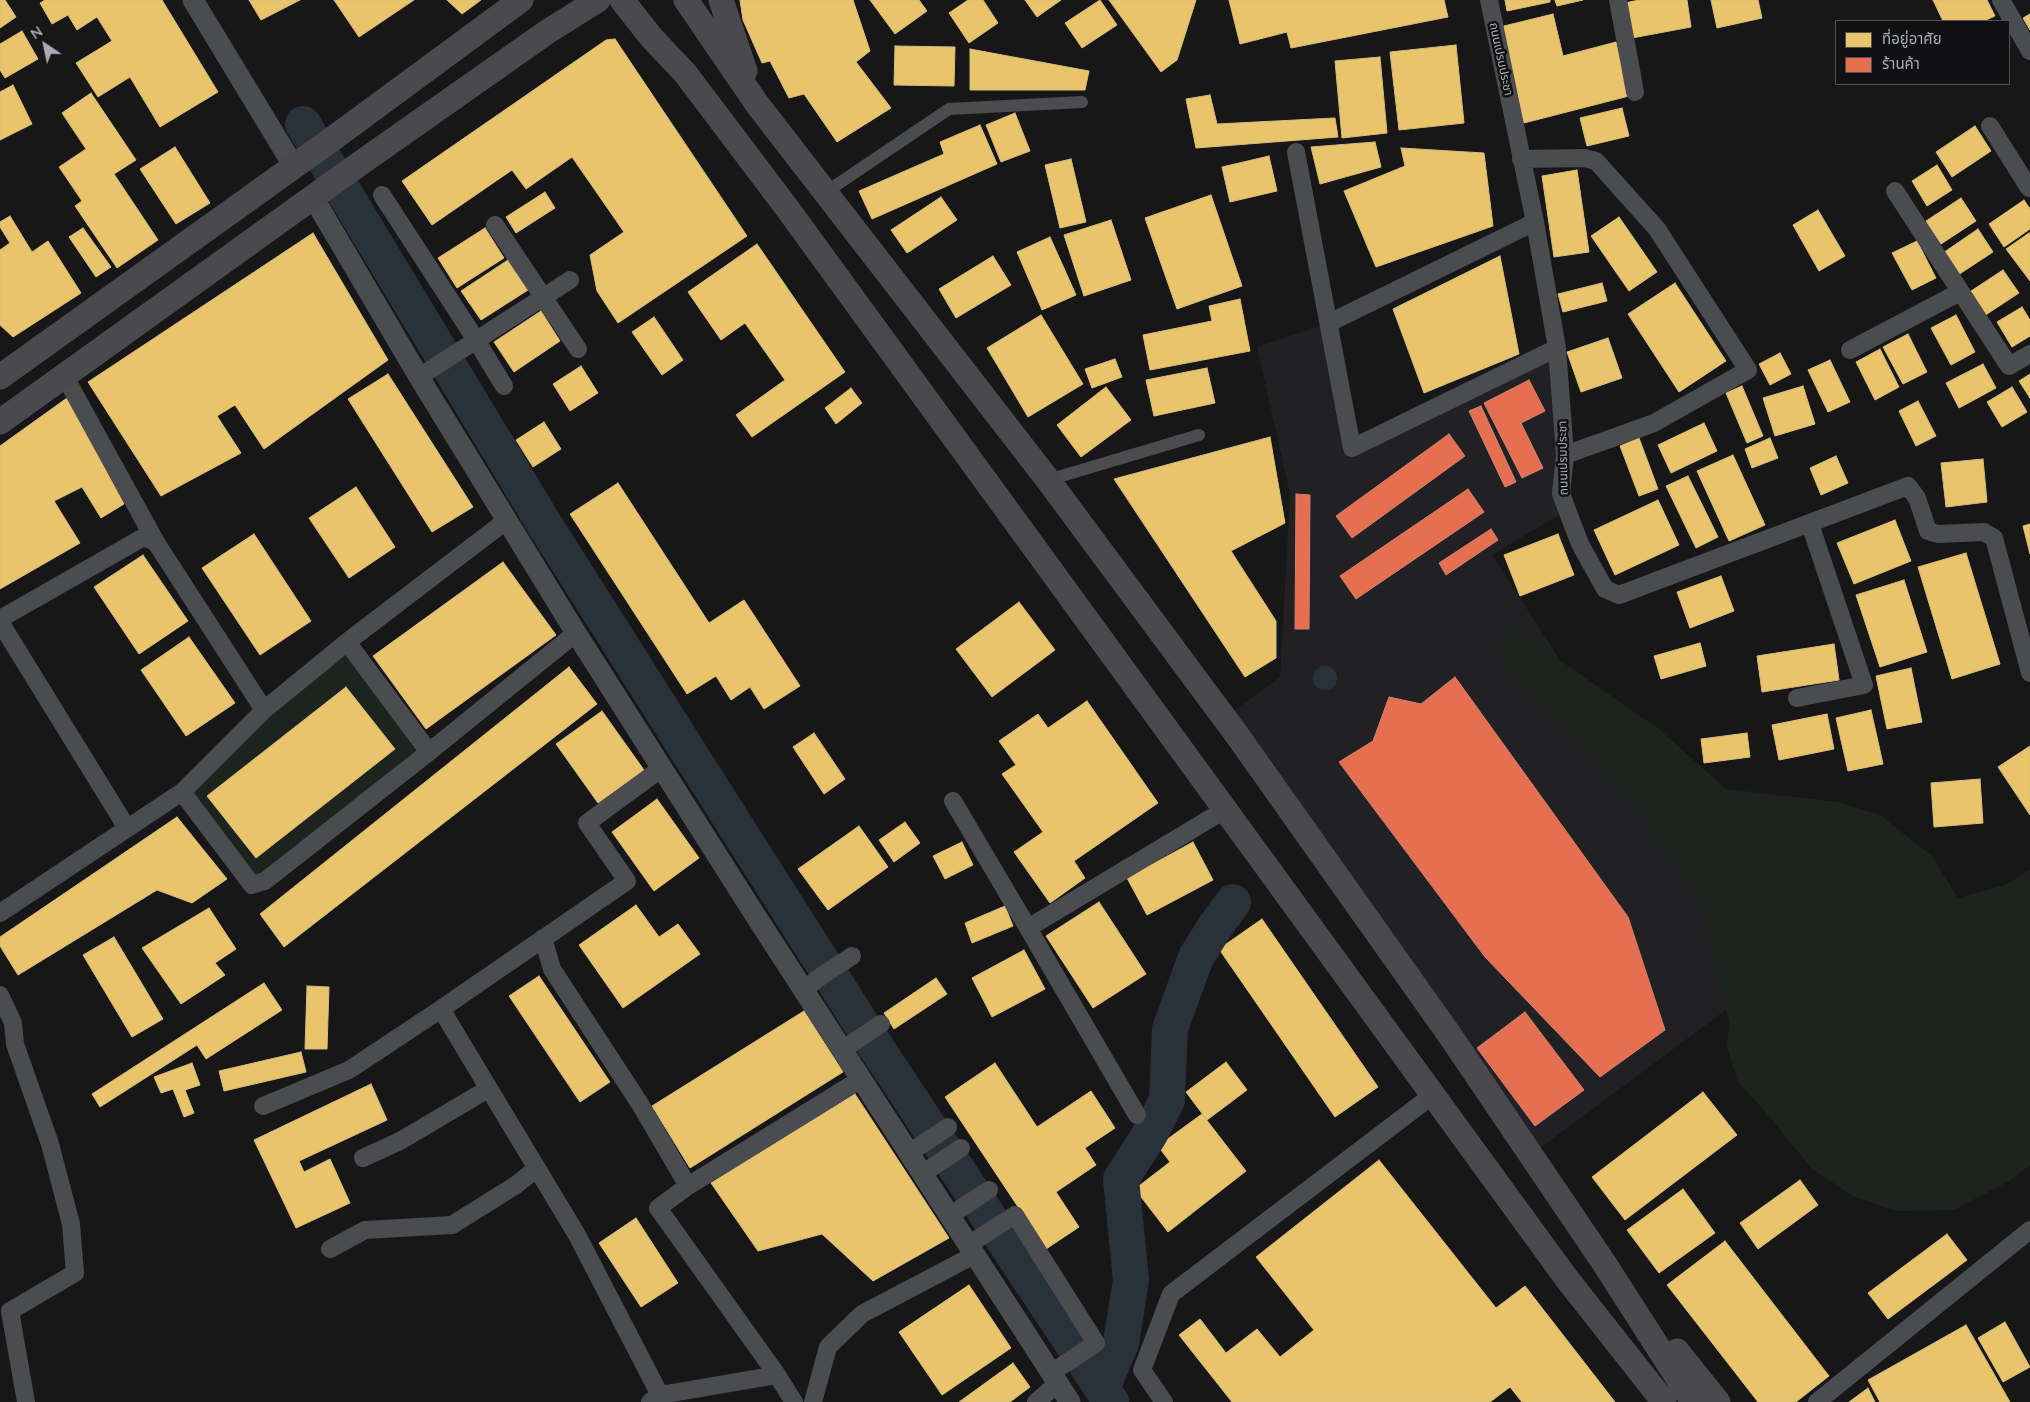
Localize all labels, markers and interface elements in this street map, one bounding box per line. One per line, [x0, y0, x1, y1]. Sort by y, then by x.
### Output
north arrow [20, 20, 70, 70]
legend [1835, 20, 2010, 85]
street label: ถนนเปรมประชา [1486, 21, 1516, 97]
text: N [27, 22, 46, 42]
text: ที่อยู่อาศัย [1882, 29, 1942, 47]
text: ร้านค้า [1882, 54, 1920, 72]
street label: ถนนเปรมประชา [1555, 421, 1571, 495]

